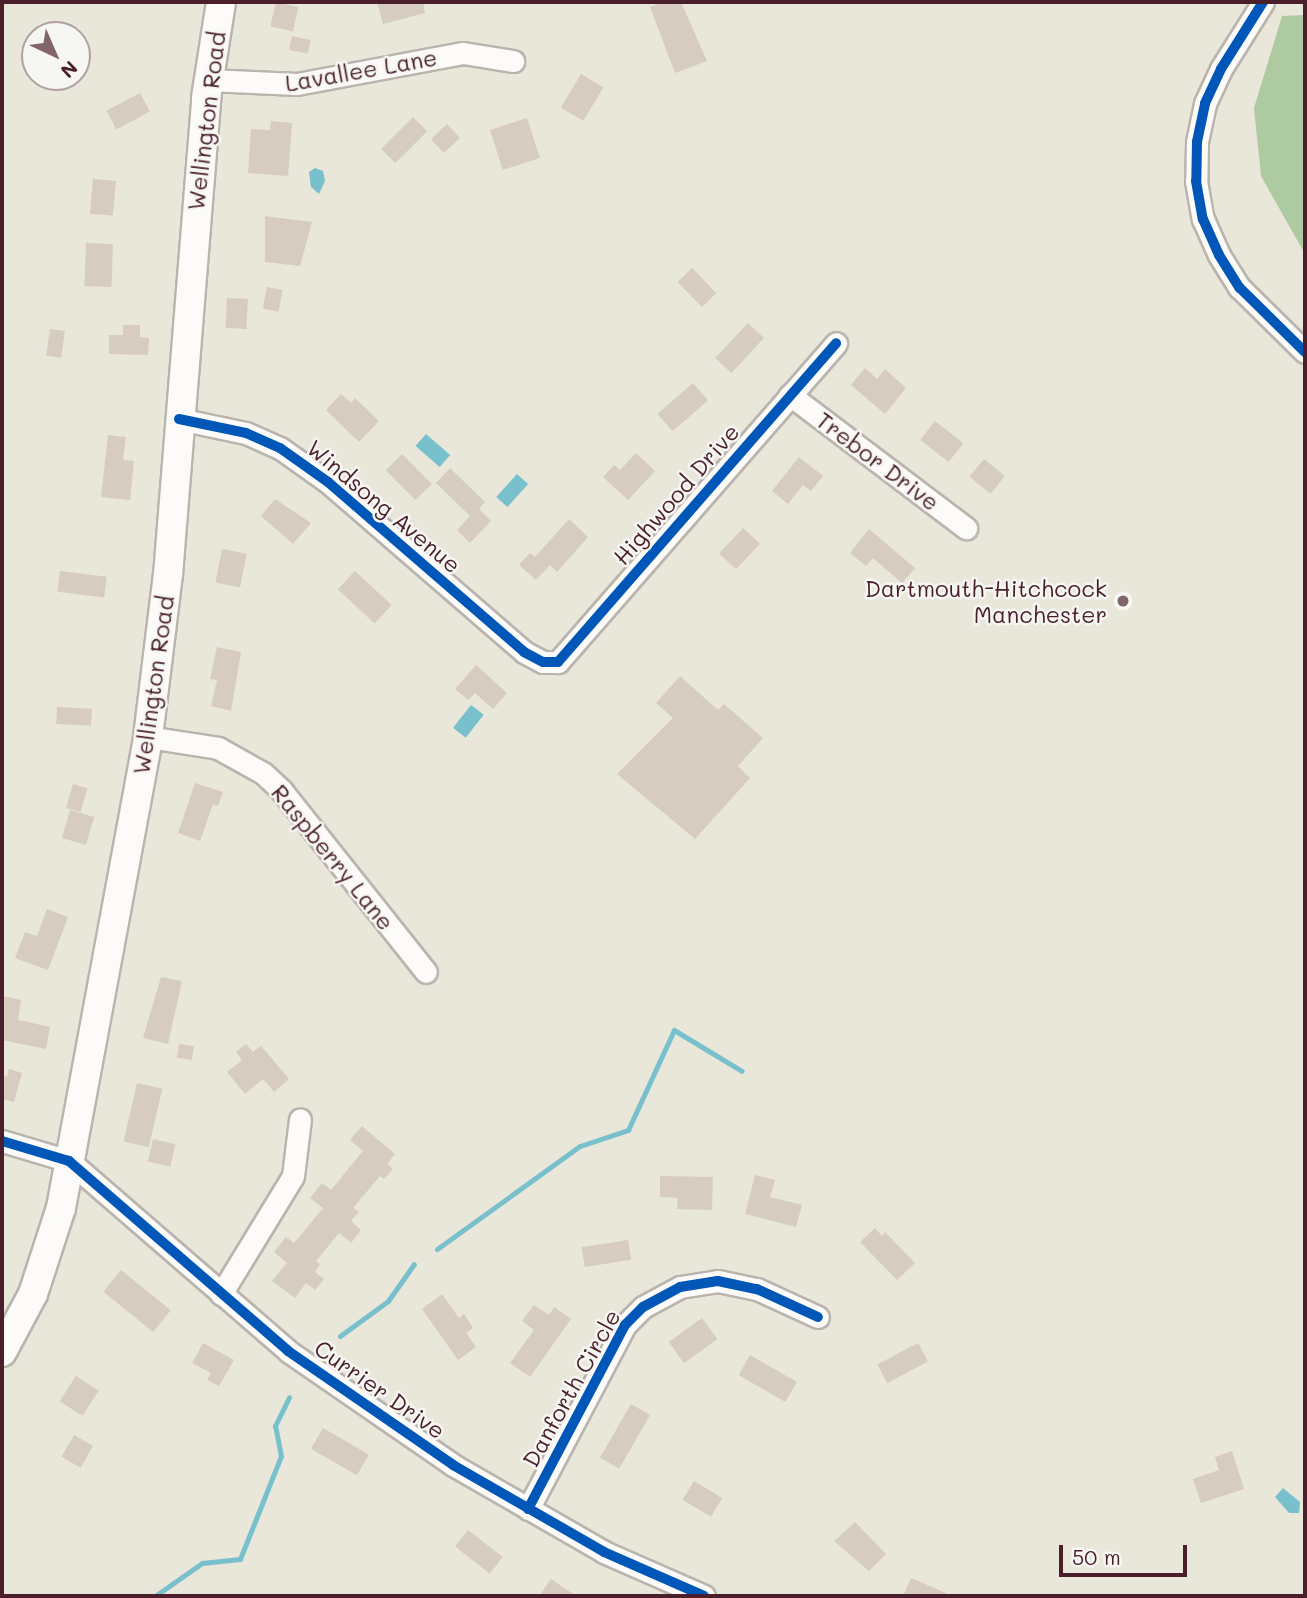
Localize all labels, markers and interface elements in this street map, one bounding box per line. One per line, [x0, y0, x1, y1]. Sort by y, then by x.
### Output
north arrow [21, 21, 91, 91]
street label: Wellington Road [181, 30, 231, 212]
street label: Lavallee Lane [283, 43, 439, 97]
text: N [56, 56, 83, 84]
street label: Trebor Drive [811, 406, 945, 516]
street label: Highwood Drive [607, 418, 745, 570]
street label: Windsong Avenue [301, 434, 467, 578]
place label: Dartmouth-Hitchcock Manchester [865, 574, 1107, 628]
marker: Dartmouth-Hitchcock Manchester [1113, 591, 1133, 611]
street label: Wellington Road [127, 594, 179, 776]
street label: Raspberry Lane [266, 779, 400, 935]
street label: Danforth Circle [516, 1304, 626, 1472]
street label: Currier Drive [309, 1334, 451, 1444]
scale bar [1062, 1532, 1190, 1576]
text: 50 m [1072, 1543, 1121, 1570]

